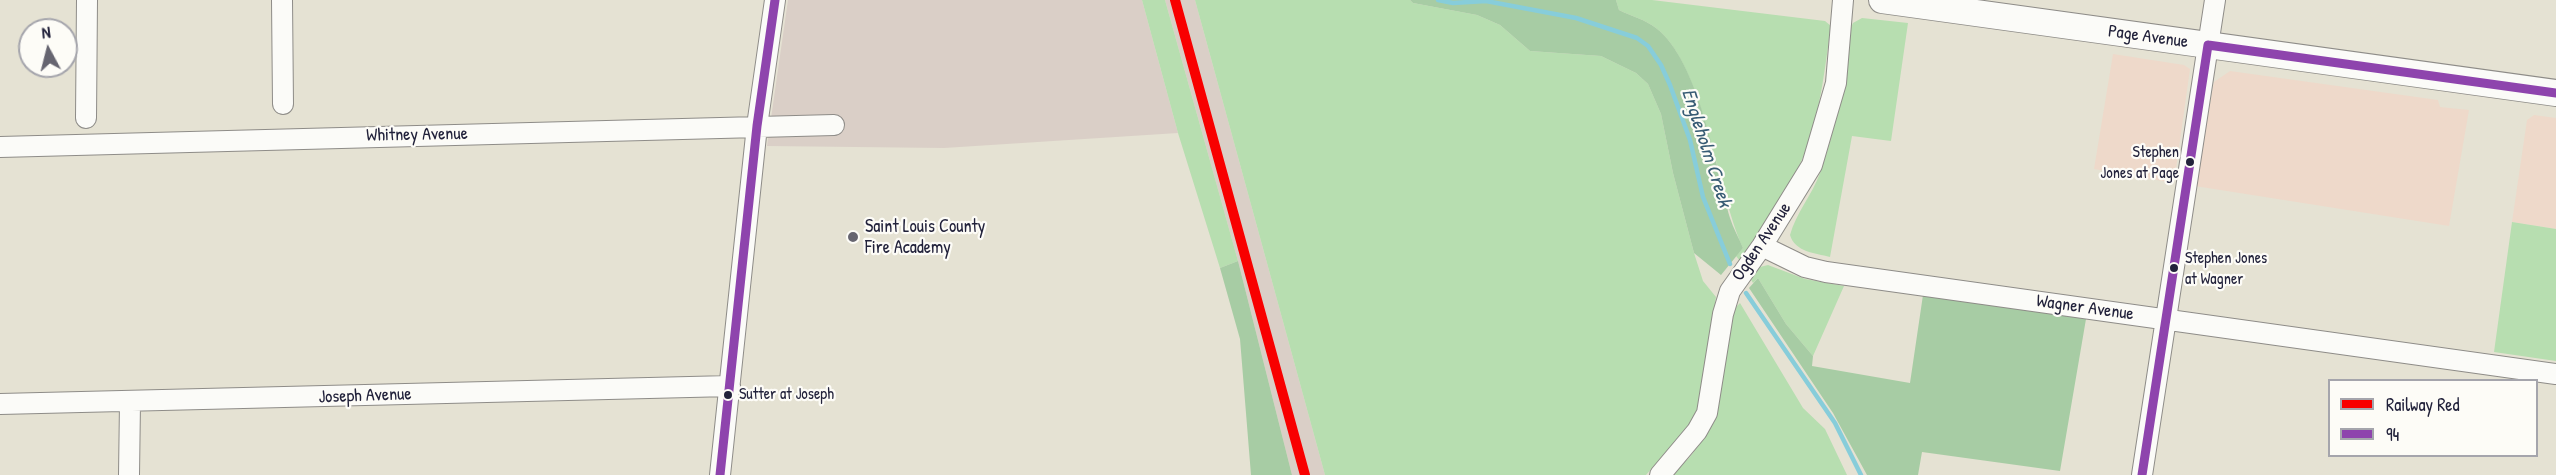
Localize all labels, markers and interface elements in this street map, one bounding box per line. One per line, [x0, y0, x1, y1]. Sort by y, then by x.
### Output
north arrow [18, 18, 78, 78]
text: N [40, 21, 52, 44]
street label: Page Avenue [2107, 21, 2189, 53]
water label: Engleholm Creek [1676, 86, 1736, 210]
street label: Whitney Avenue [366, 123, 468, 147]
place label: Stephen Jones at Page [2100, 143, 2179, 181]
marker: Stephen Jones at Page [2184, 156, 2196, 168]
street label: Ogden Avenue [1728, 199, 1796, 285]
place label: Saint Louis County Fire Academy [865, 216, 985, 258]
marker: Saint Louis County Fire Academy [846, 230, 860, 244]
place label: Stephen Jones at Wagner [2185, 249, 2267, 287]
marker: Stephen Jones at Wagner [2168, 262, 2180, 274]
street label: Wagner Avenue [2035, 290, 2135, 326]
legend [2328, 379, 2538, 457]
street label: Joseph Avenue [318, 384, 412, 408]
place label: Sutter at Joseph [739, 385, 834, 405]
marker: Sutter at Joseph [722, 389, 734, 401]
text: Railway Red [2386, 392, 2460, 417]
text: 94 [2386, 422, 2399, 447]

